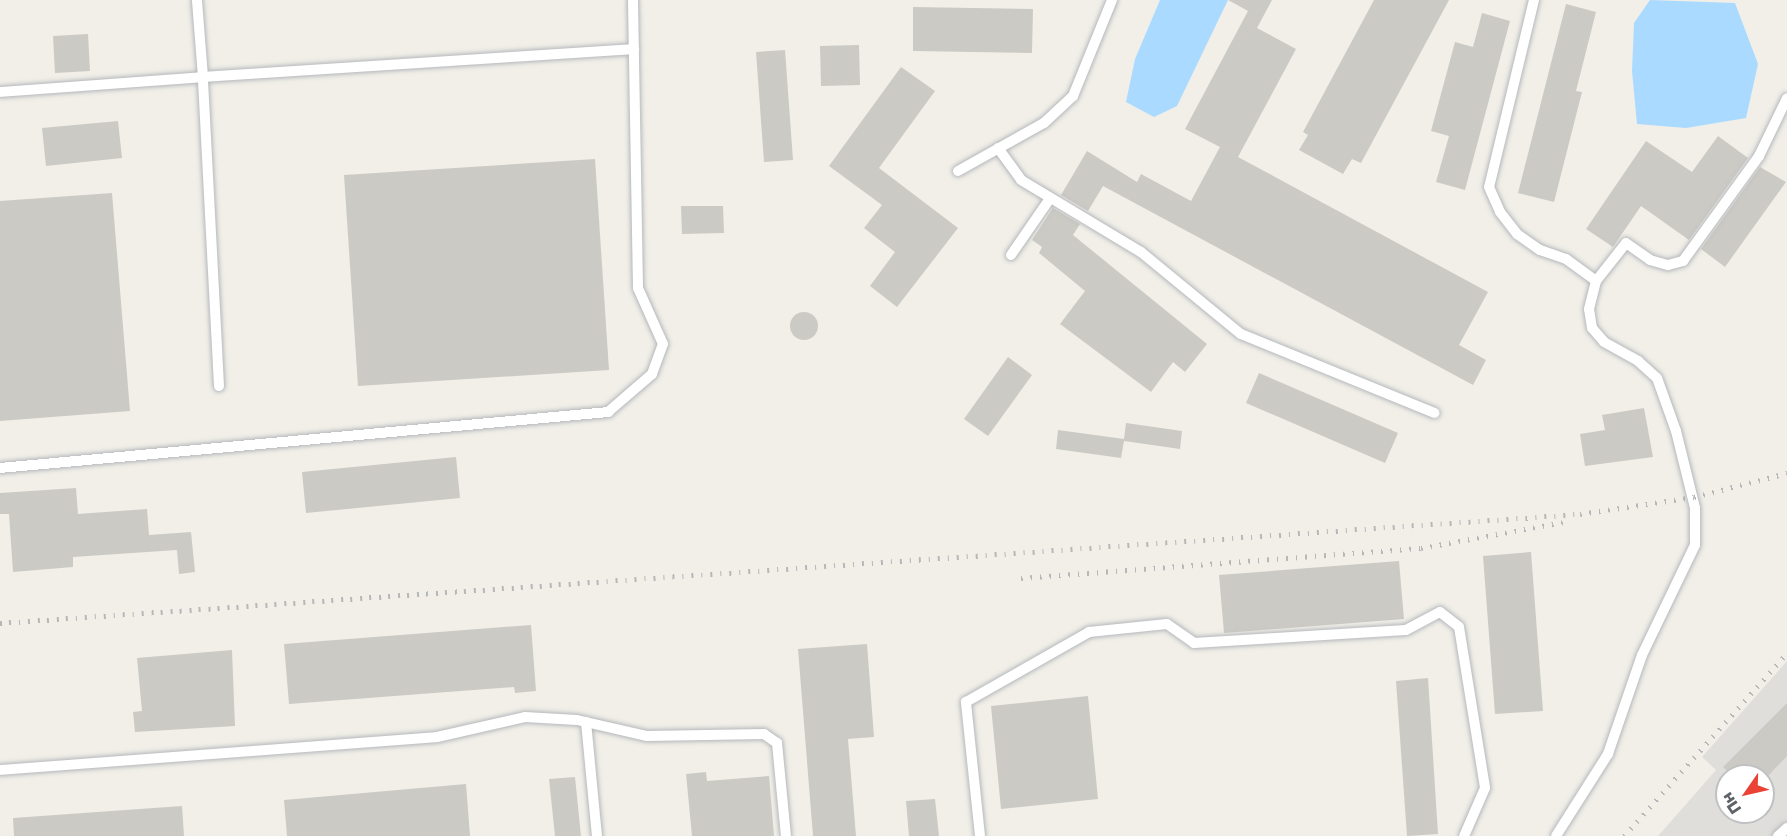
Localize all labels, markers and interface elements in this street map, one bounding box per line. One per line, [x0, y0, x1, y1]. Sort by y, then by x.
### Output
north arrow [1715, 764, 1775, 824]
text: Пн [1717, 789, 1745, 818]

